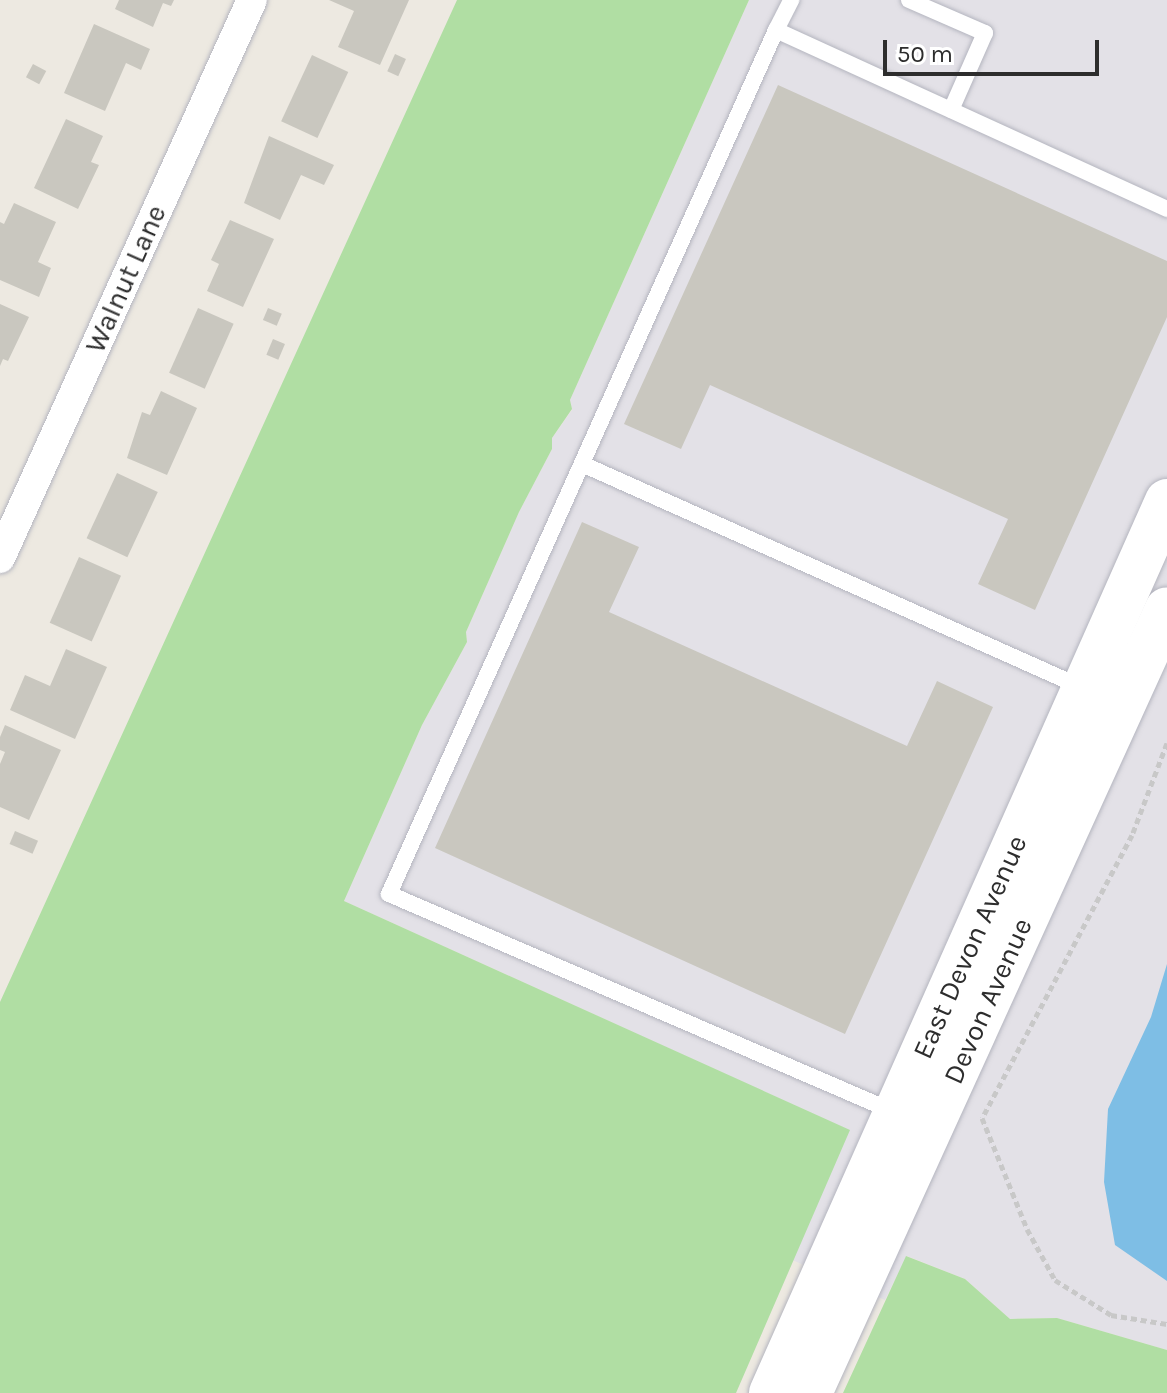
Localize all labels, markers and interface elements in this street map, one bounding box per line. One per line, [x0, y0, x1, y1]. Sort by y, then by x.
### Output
scale bar [887, 24, 1103, 74]
text: 50 m [897, 40, 953, 68]
street label: Walnut Lane [78, 200, 174, 358]
street label: East Devon Avenue [906, 830, 1034, 1064]
street label: Devon Avenue [936, 913, 1040, 1089]

